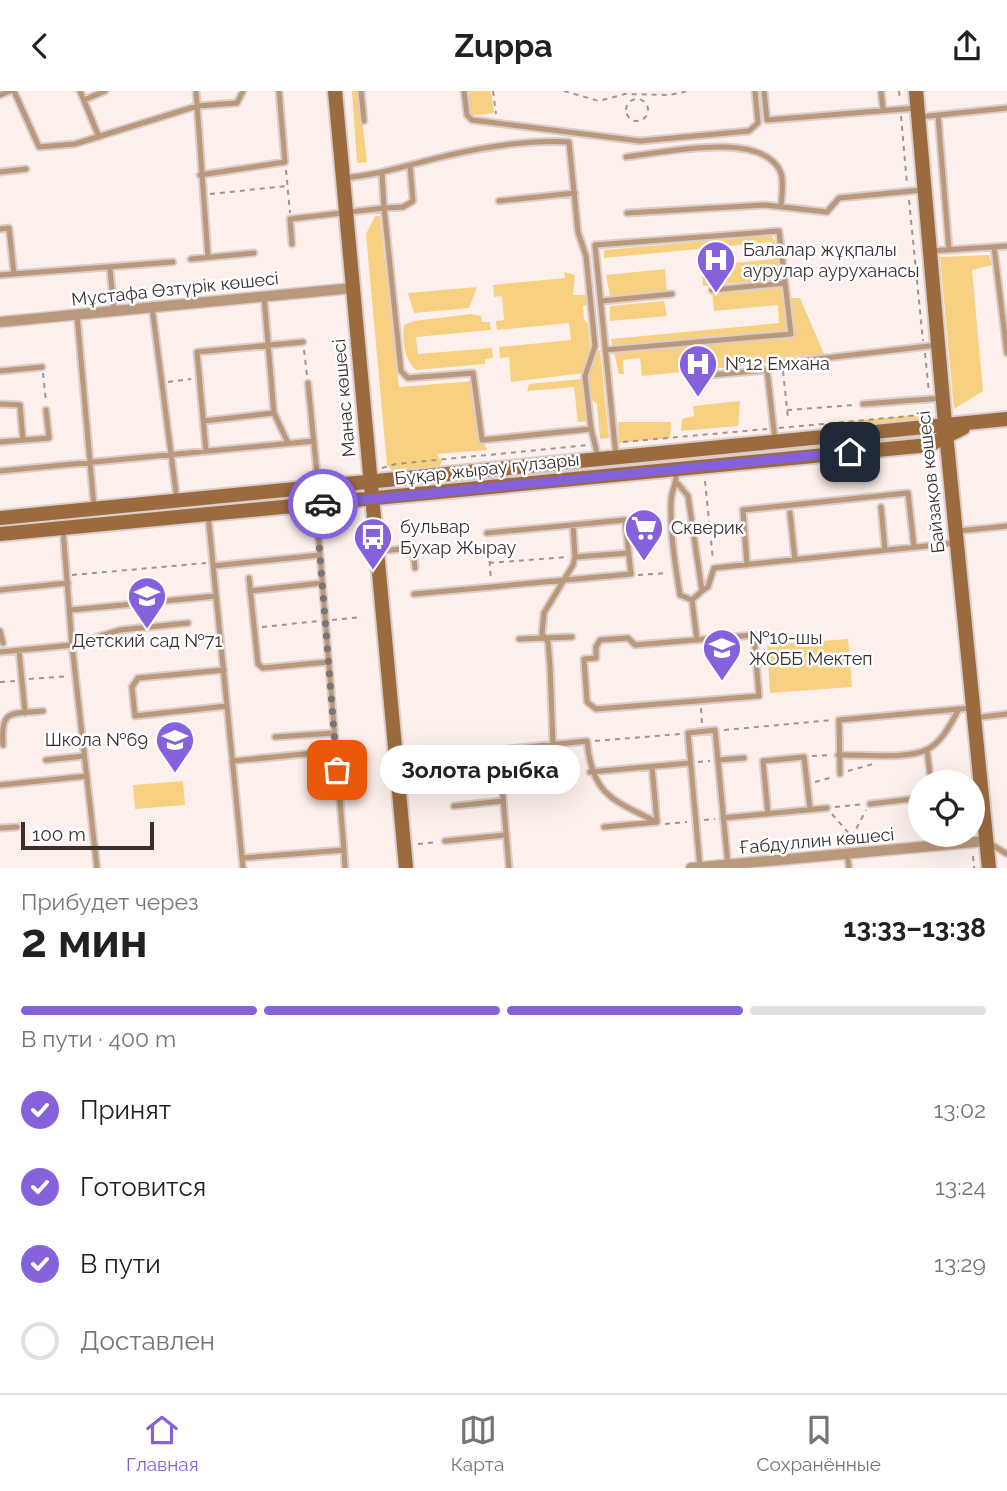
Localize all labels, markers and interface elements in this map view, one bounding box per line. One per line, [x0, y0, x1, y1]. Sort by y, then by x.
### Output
icon: back [21, 27, 59, 65]
text: Zuppa [454, 27, 553, 64]
icon: share [948, 27, 986, 65]
hospital icon: Балалар жұқпалы аурулар ауруханасы [695, 239, 737, 294]
place label: Балалар жұқпалы аурулар ауруханасы [743, 239, 920, 281]
street label: Мұстафа Өзтүрік көшесі [70, 267, 280, 310]
street label: Манас көшесі [328, 338, 359, 458]
hospital icon: №12 Емхана [677, 343, 719, 398]
place label: №12 Емхана [725, 353, 830, 374]
street label: Байзақов көшесі [913, 410, 948, 554]
pin [820, 422, 880, 482]
icon: home [831, 433, 869, 471]
street label: Бұқар жырау гүлзары [394, 448, 580, 489]
courier [288, 469, 358, 539]
icon: car [304, 485, 342, 523]
supermarket icon: Скверик [623, 507, 665, 562]
bus stop icon: бульвар Бухар Жырау [352, 516, 394, 571]
place label: бульвар Бухар Жырау [400, 516, 517, 558]
place label: Скверик [671, 517, 744, 538]
school or university icon: Детский сад №71 [126, 575, 168, 630]
school or university icon: №10-шы ЖОББ Мектеп [701, 627, 743, 682]
place label: №10-шы ЖОББ Мектеп [749, 627, 873, 669]
place label: Детский сад №71 [72, 630, 223, 651]
school or university icon: Школа №69 [154, 719, 196, 774]
place label: Школа №69 [45, 729, 148, 750]
pin [307, 740, 367, 800]
callout: Золота рыбка [379, 745, 578, 795]
icon: bag [318, 751, 356, 789]
text: Золота рыбка [401, 756, 559, 783]
map controls [908, 770, 985, 847]
button: locate [908, 770, 985, 847]
scale bar [21, 819, 154, 851]
text: 100 m [32, 823, 86, 845]
street label: Ғабдуллин көшесі [739, 823, 895, 858]
text: Прибудет через [21, 888, 199, 915]
text: 13:33–13:38 [844, 913, 986, 943]
text: 2 мин [21, 914, 148, 968]
text: В пути · 400 m [21, 1025, 176, 1052]
icon: check [21, 1091, 59, 1129]
text: Принят [80, 1095, 171, 1125]
text: 13:02 [933, 1096, 986, 1123]
icon: check [21, 1168, 59, 1206]
text: Готовится [80, 1172, 206, 1202]
text: 13:24 [935, 1173, 986, 1200]
icon: check [21, 1245, 59, 1283]
text: В пути [80, 1249, 161, 1279]
text: 13:29 [934, 1250, 986, 1277]
text: Доставлен [80, 1326, 215, 1356]
tab: Главная [126, 1411, 199, 1475]
tab: Карта [451, 1411, 504, 1475]
tab: Сохранённые [756, 1411, 881, 1475]

